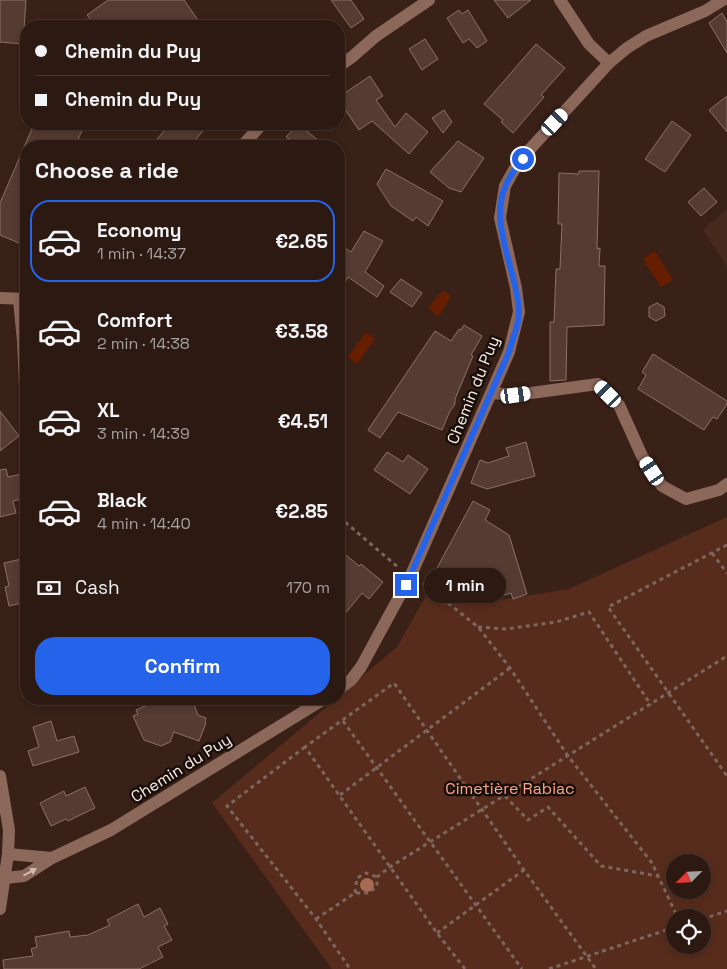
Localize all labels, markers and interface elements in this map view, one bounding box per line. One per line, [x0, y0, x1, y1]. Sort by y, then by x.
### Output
text: Chemin du Puy [65, 39, 201, 64]
text: Chemin du Puy [65, 87, 201, 112]
car [539, 106, 570, 138]
route start [512, 148, 534, 170]
text: Choose a ride [35, 156, 179, 184]
text: Economy [97, 218, 181, 243]
icon: car [37, 219, 82, 264]
text: €2.65 [275, 229, 328, 254]
text: 1 min · 14:37 [97, 243, 186, 264]
text: Comfort [97, 308, 173, 333]
icon: car [37, 309, 82, 354]
text: €3.58 [275, 319, 328, 344]
text: 2 min · 14:38 [97, 333, 190, 354]
street label: Chemin du Puy [442, 333, 504, 447]
car [592, 378, 623, 410]
car [500, 385, 531, 405]
text: XL [97, 398, 120, 423]
icon: car [37, 399, 82, 444]
text: €4.51 [278, 409, 328, 434]
text: 3 min · 14:39 [97, 423, 190, 444]
car [637, 454, 666, 488]
text: Black [97, 488, 147, 513]
icon: car [37, 489, 82, 534]
text: €2.85 [275, 499, 328, 524]
text: 4 min · 14:40 [97, 513, 191, 534]
callout: 1 min [424, 568, 506, 602]
icon: cash [35, 574, 63, 602]
route end [395, 574, 417, 596]
text: Cash [75, 575, 120, 600]
text: 1 min [445, 575, 485, 596]
text: 170 m [286, 577, 330, 598]
button: Confirm [35, 637, 330, 695]
street label: Chemin du Puy [127, 729, 235, 807]
park label: Cimetière Rabiac [445, 778, 575, 799]
north arrow [666, 854, 711, 899]
map controls [666, 854, 711, 954]
one-way arrow [24, 868, 37, 877]
button: locate [666, 909, 711, 954]

